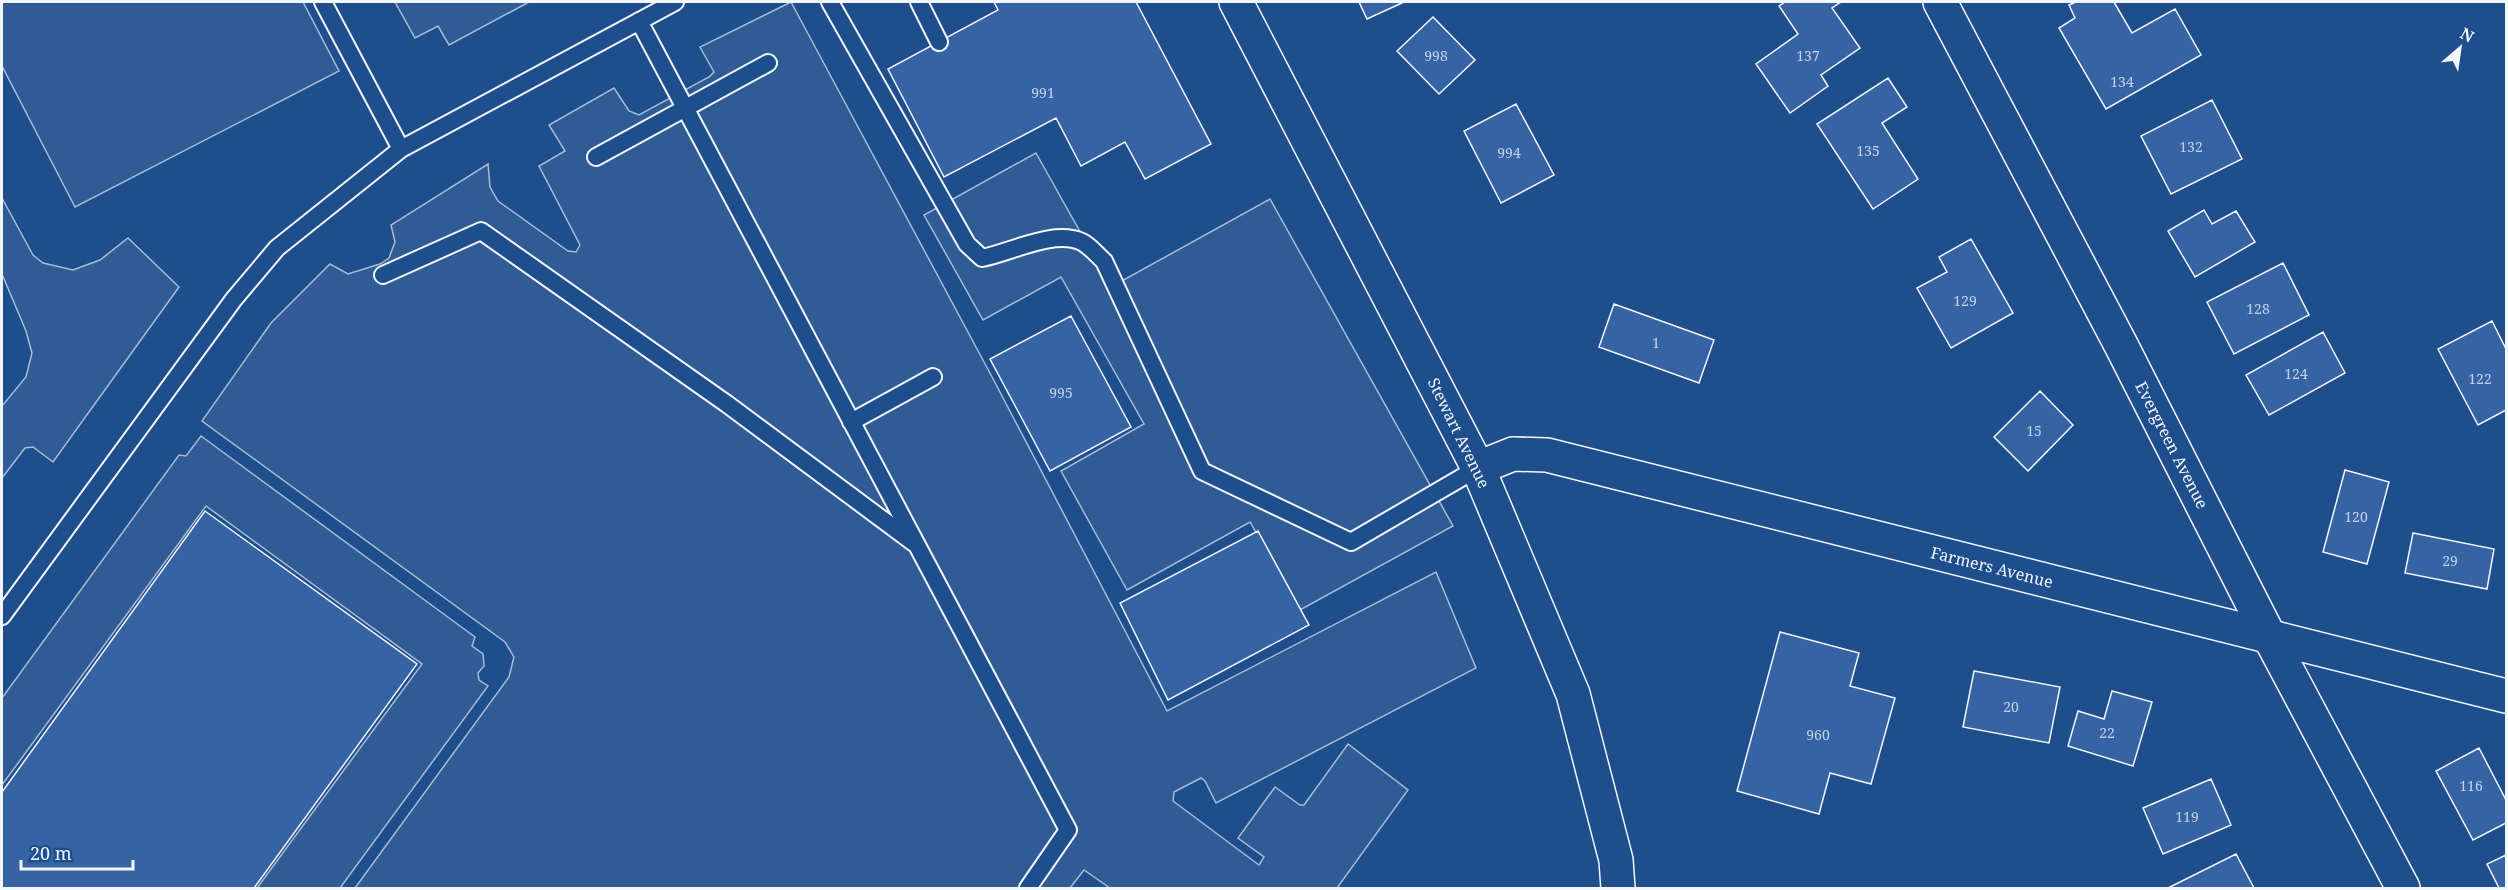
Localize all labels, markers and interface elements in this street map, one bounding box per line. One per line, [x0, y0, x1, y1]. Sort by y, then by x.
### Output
north arrow [2430, 18, 2490, 78]
text: N [2456, 22, 2478, 48]
house number: 998 [1424, 46, 1448, 65]
house number: 137 [1796, 46, 1820, 65]
house number: 134 [2110, 72, 2134, 91]
house number: 991 [1031, 83, 1055, 102]
house number: 132 [2179, 137, 2203, 156]
house number: 135 [1856, 141, 1880, 160]
house number: 994 [1497, 143, 1521, 162]
house number: 129 [1953, 291, 1977, 310]
house number: 128 [2246, 299, 2270, 318]
house number: 1 [1652, 333, 1660, 352]
house number: 124 [2284, 364, 2308, 383]
house number: 122 [2468, 369, 2492, 388]
street label: Stewart Avenue [1423, 374, 1495, 492]
street label: Evergreen Avenue [2130, 378, 2214, 512]
house number: 995 [1049, 383, 1073, 402]
house number: 15 [2026, 421, 2042, 440]
house number: 120 [2344, 507, 2368, 526]
street label: Farmers Avenue [1929, 541, 2055, 593]
house number: 29 [2442, 551, 2458, 570]
house number: 20 [2003, 697, 2019, 716]
house number: 22 [2099, 723, 2115, 742]
house number: 960 [1806, 725, 1830, 744]
house number: 116 [2459, 776, 2483, 795]
house number: 119 [2175, 807, 2199, 826]
scale bar [21, 833, 134, 871]
text: 20 m [30, 841, 72, 865]

